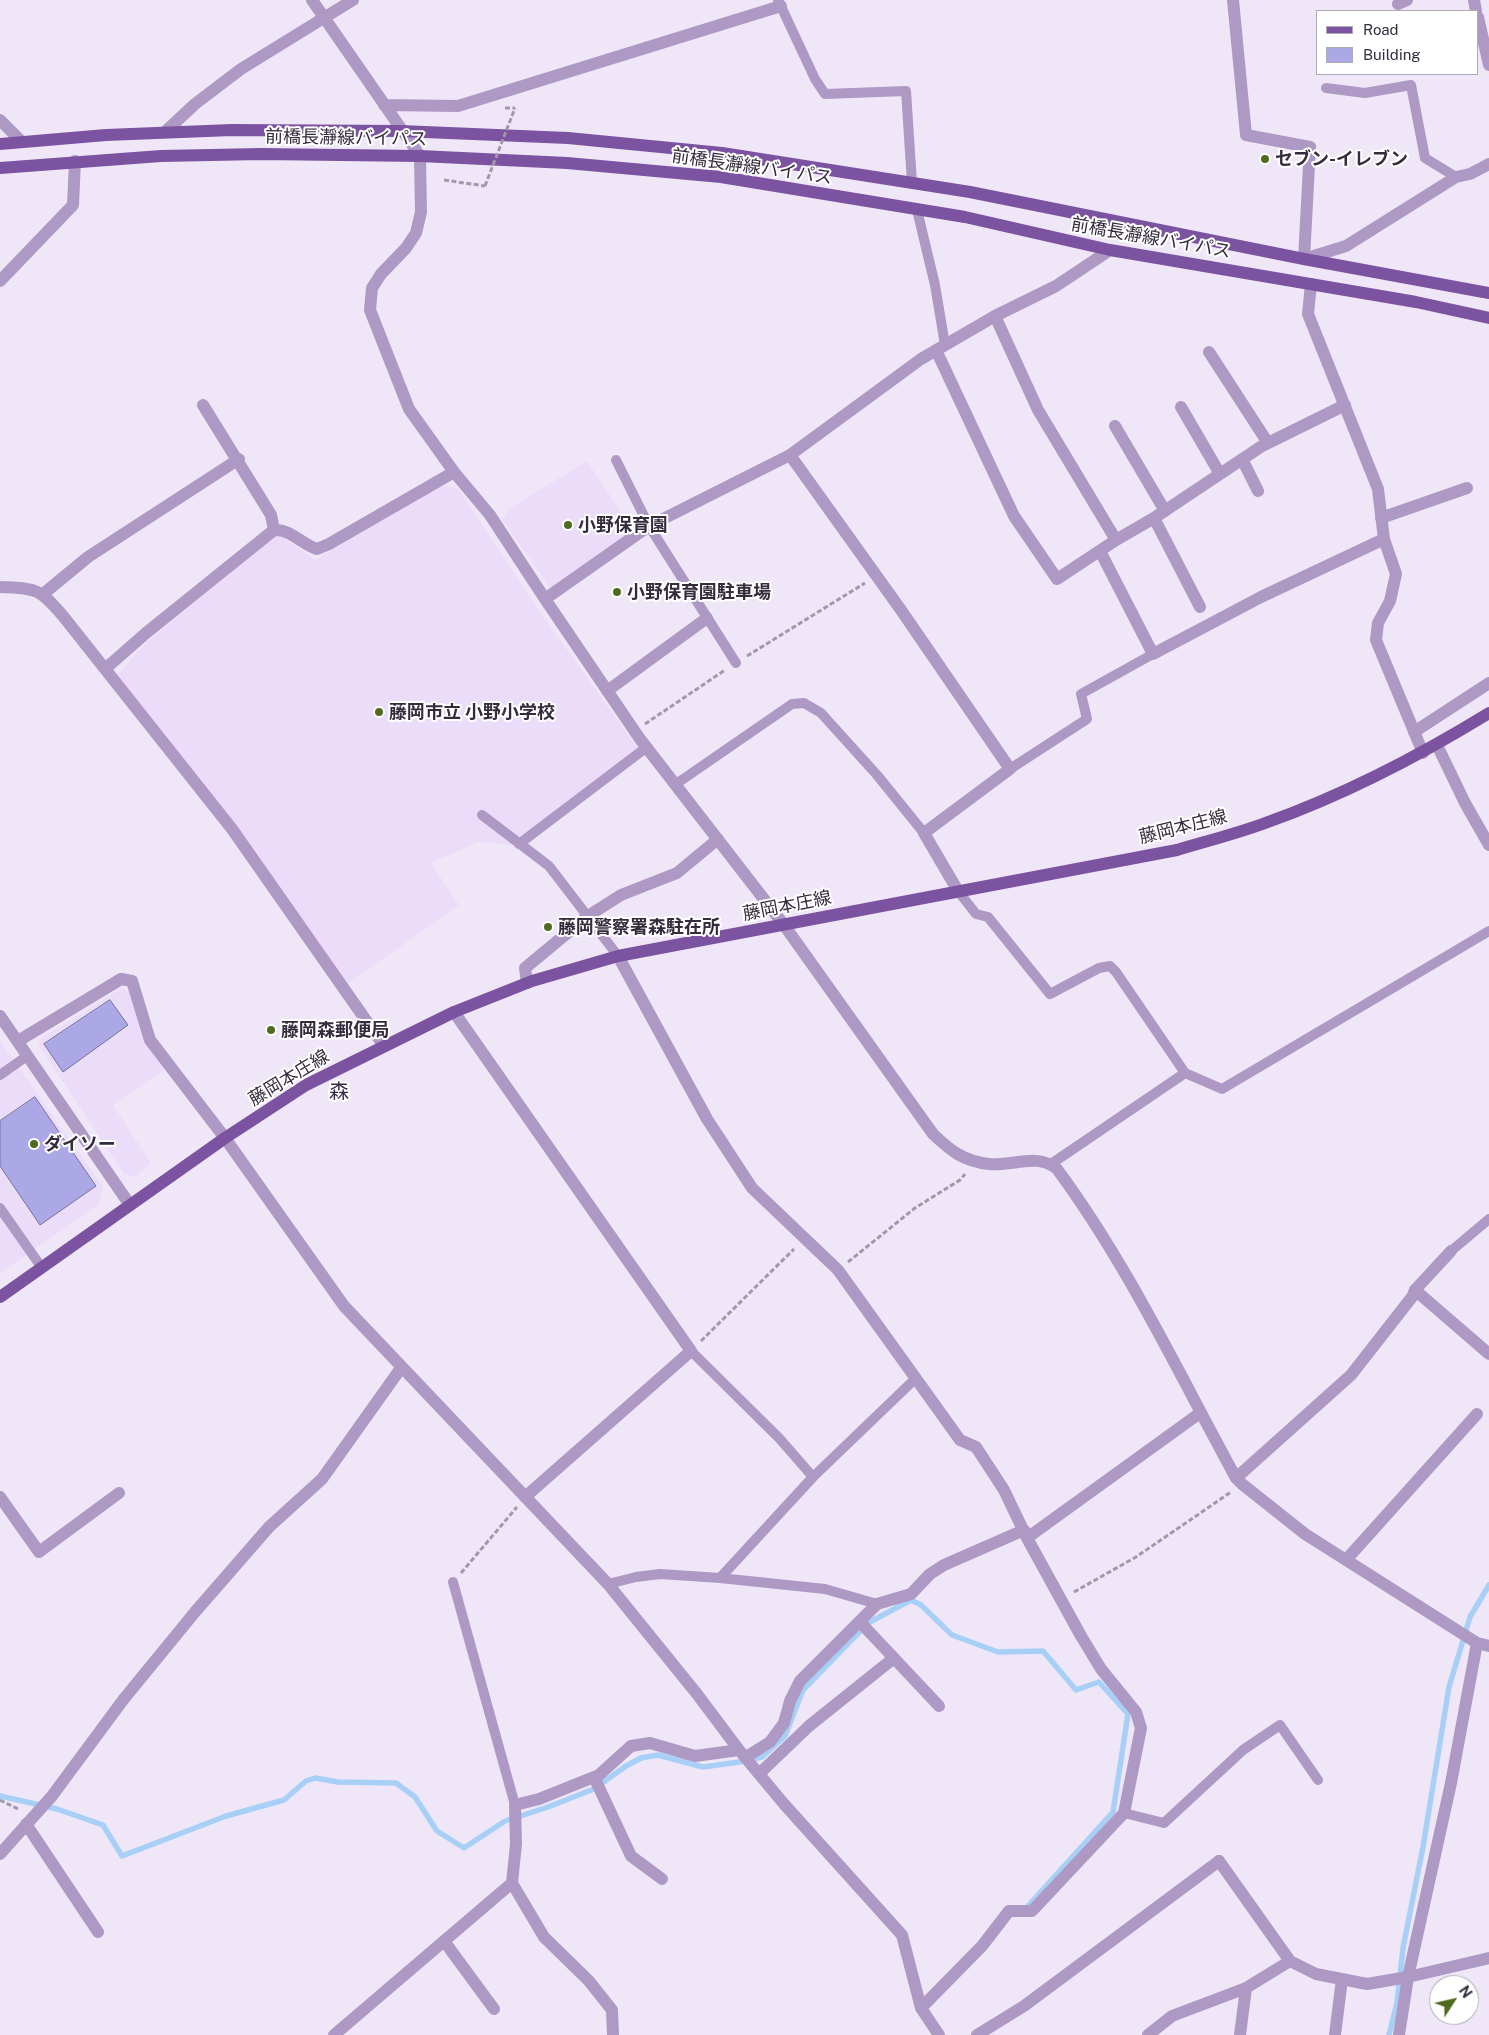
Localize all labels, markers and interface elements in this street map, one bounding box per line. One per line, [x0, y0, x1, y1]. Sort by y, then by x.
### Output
legend [1316, 10, 1479, 75]
text: Road [1363, 21, 1399, 38]
text: Building [1363, 46, 1421, 63]
street label: 前橋長瀞線バイパス [265, 126, 427, 150]
street label: 前橋長瀞線バイパス [670, 145, 834, 189]
place label: セブン-イレブン [1275, 148, 1408, 170]
marker: セブン-イレブン [1259, 153, 1271, 165]
street label: 前橋長瀞線バイパス [1069, 213, 1233, 263]
place label: 小野保育園 [578, 514, 668, 536]
marker: 小野保育園 [562, 519, 574, 531]
place label: 小野保育園駐車場 [627, 581, 771, 603]
marker: 小野保育園駐車場 [611, 586, 623, 598]
place label: 藤岡市立 小野小学校 [389, 701, 555, 723]
marker: 藤岡市立 小野小学校 [373, 706, 385, 718]
street label: 藤岡本庄線 [1137, 806, 1229, 848]
street label: 藤岡本庄線 [741, 887, 833, 925]
place label: 藤岡警察署森駐在所 [558, 916, 720, 938]
marker: 藤岡警察署森駐在所 [542, 921, 554, 933]
place label: 藤岡森郵便局 [281, 1019, 389, 1041]
marker: 藤岡森郵便局 [265, 1024, 277, 1036]
street label: 藤岡本庄線 [245, 1046, 333, 1110]
district label: 森 [329, 1080, 349, 1104]
place label: ダイソー [44, 1133, 116, 1155]
marker: ダイソー [28, 1138, 40, 1150]
north arrow [1429, 1975, 1479, 2025]
text: N [1456, 1983, 1475, 2001]

